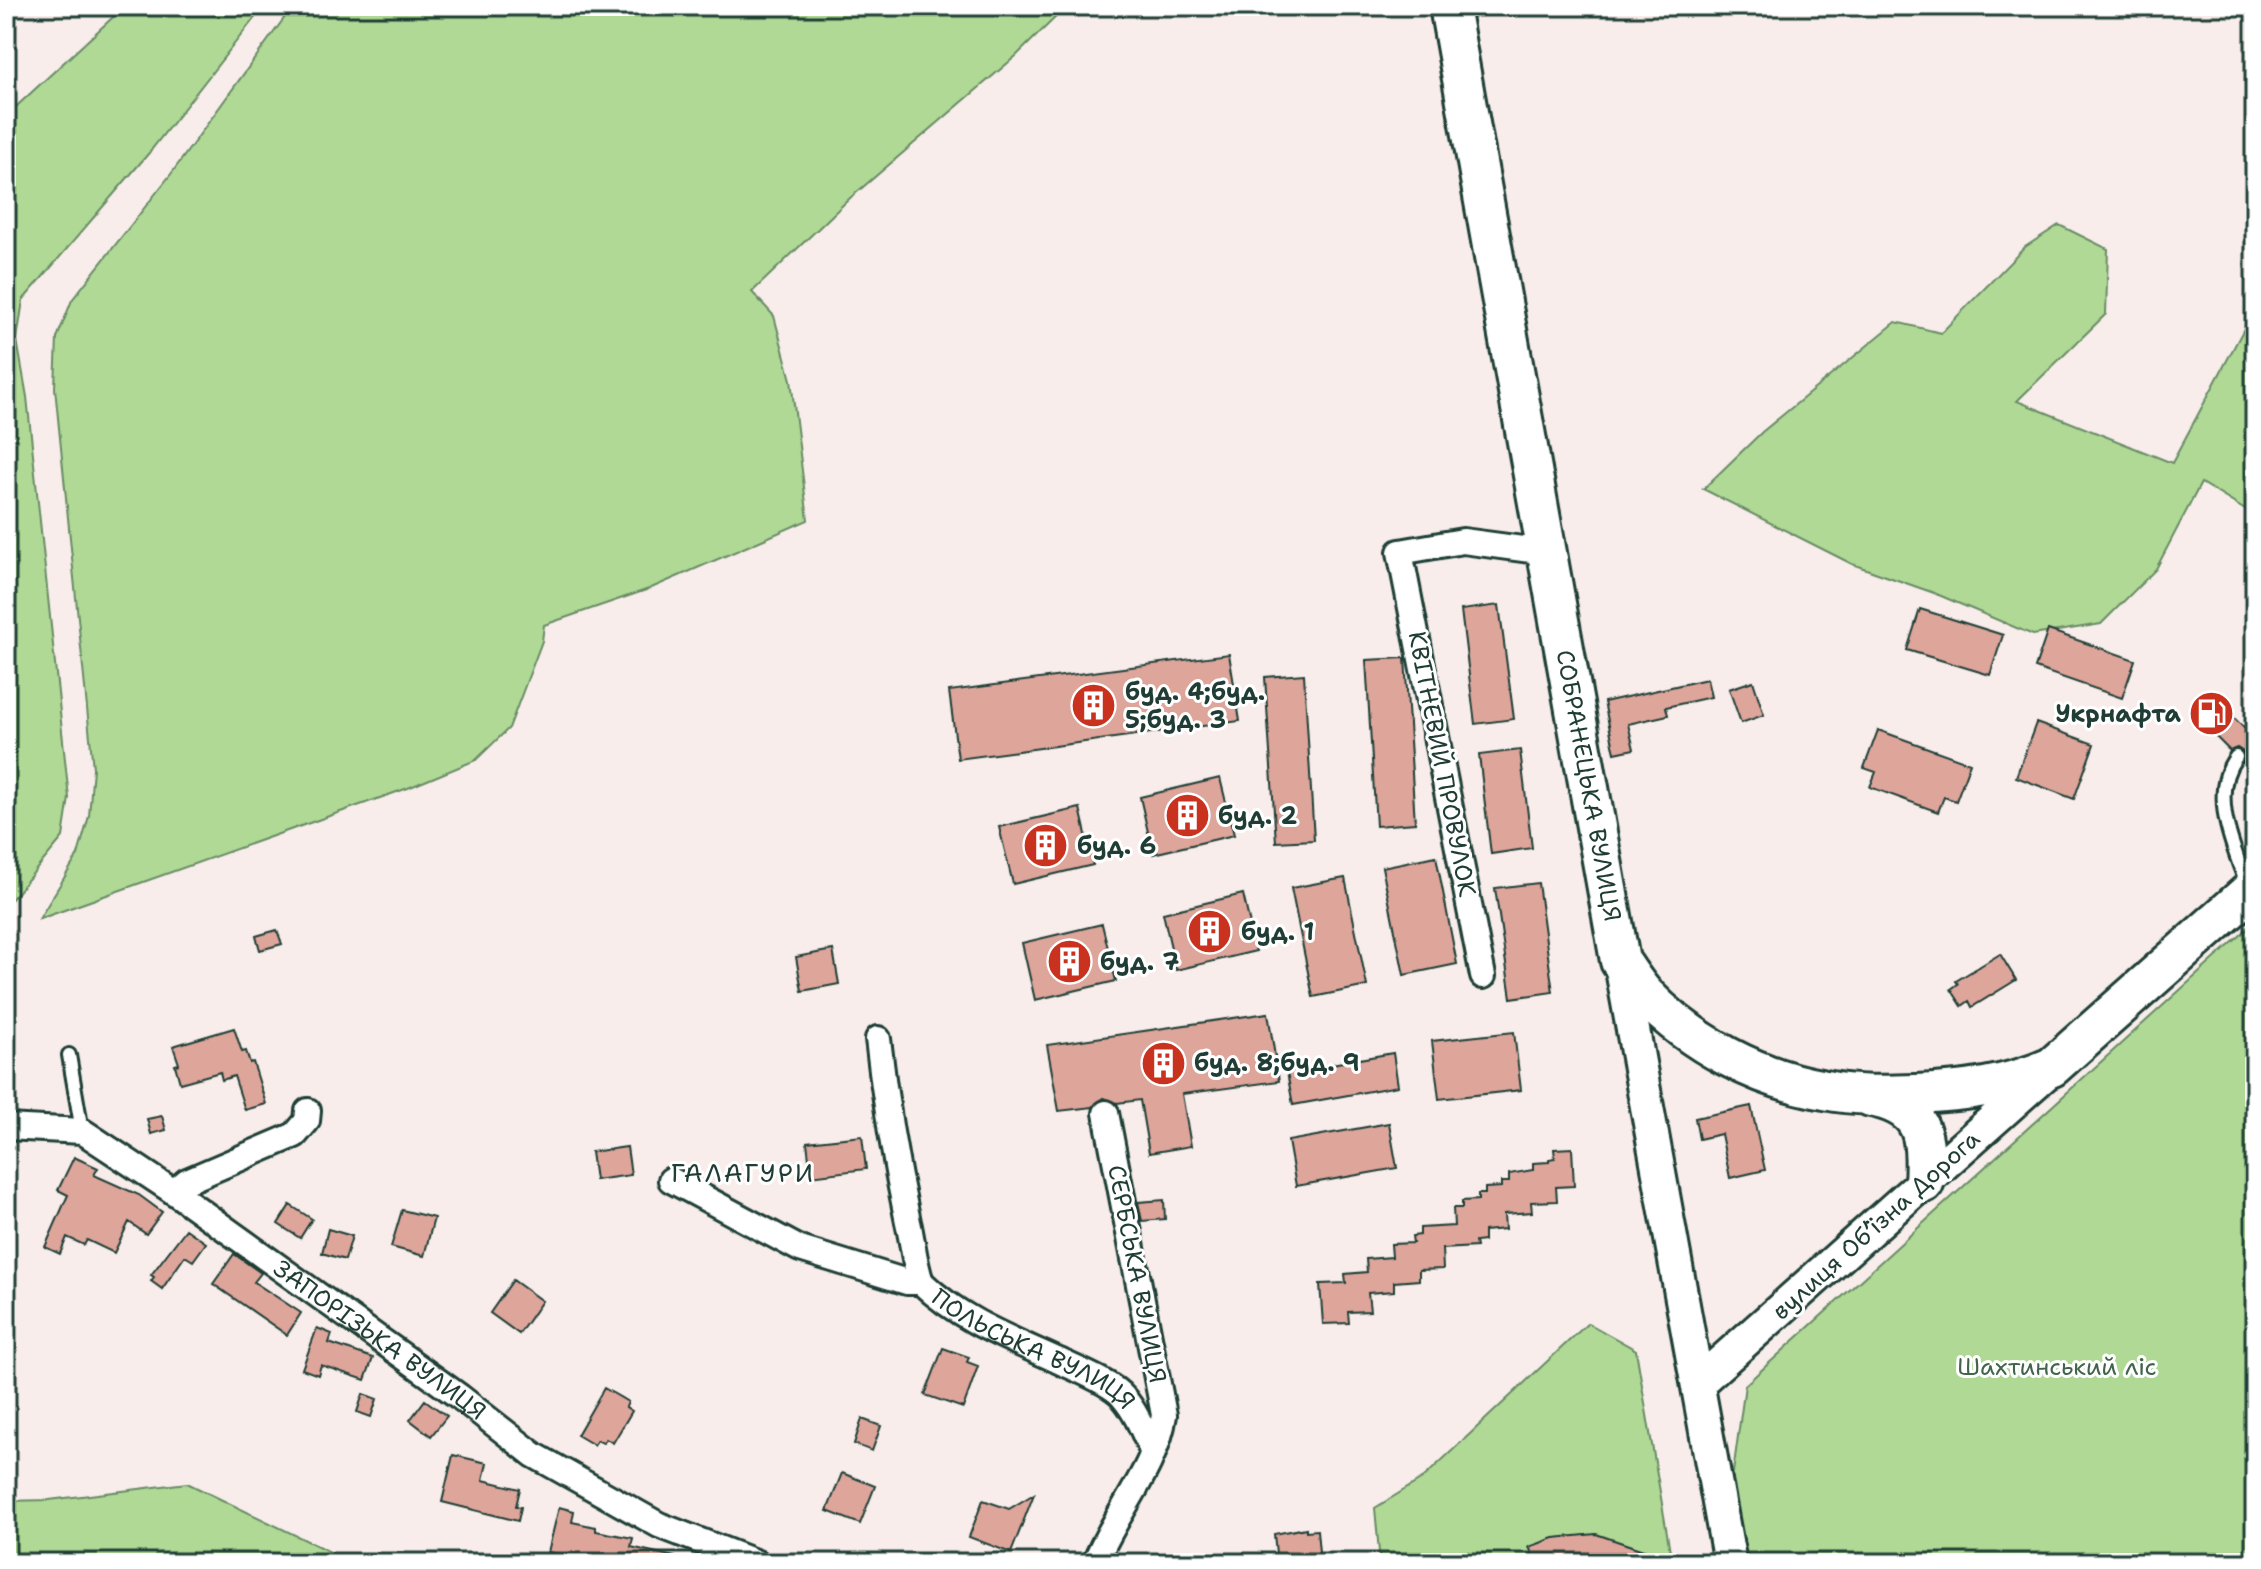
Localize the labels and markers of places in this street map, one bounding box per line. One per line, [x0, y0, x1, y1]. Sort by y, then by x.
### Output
place label: буд. 4;буд. 5;буд. 3 [1125, 676, 1265, 736]
building icon: буд. 4;буд. 5;буд. 3 [1070, 682, 1118, 730]
fuel station icon: Укрнафта [2188, 690, 2236, 738]
place label: Укрнафта [2055, 698, 2182, 730]
building icon: буд. 2 [1163, 792, 1211, 840]
place label: буд. 2 [1218, 800, 1298, 832]
building icon: буд. 6 [1022, 822, 1070, 870]
place label: буд. 6 [1077, 830, 1156, 862]
building icon: буд. 1 [1186, 908, 1234, 956]
place label: буд. 1 [1241, 916, 1315, 948]
building icon: буд. 7 [1045, 938, 1093, 986]
place label: буд. 7 [1100, 946, 1180, 978]
building icon: буд. 8;буд. 9 [1139, 1039, 1187, 1087]
place label: буд. 8;буд. 9 [1194, 1047, 1360, 1079]

